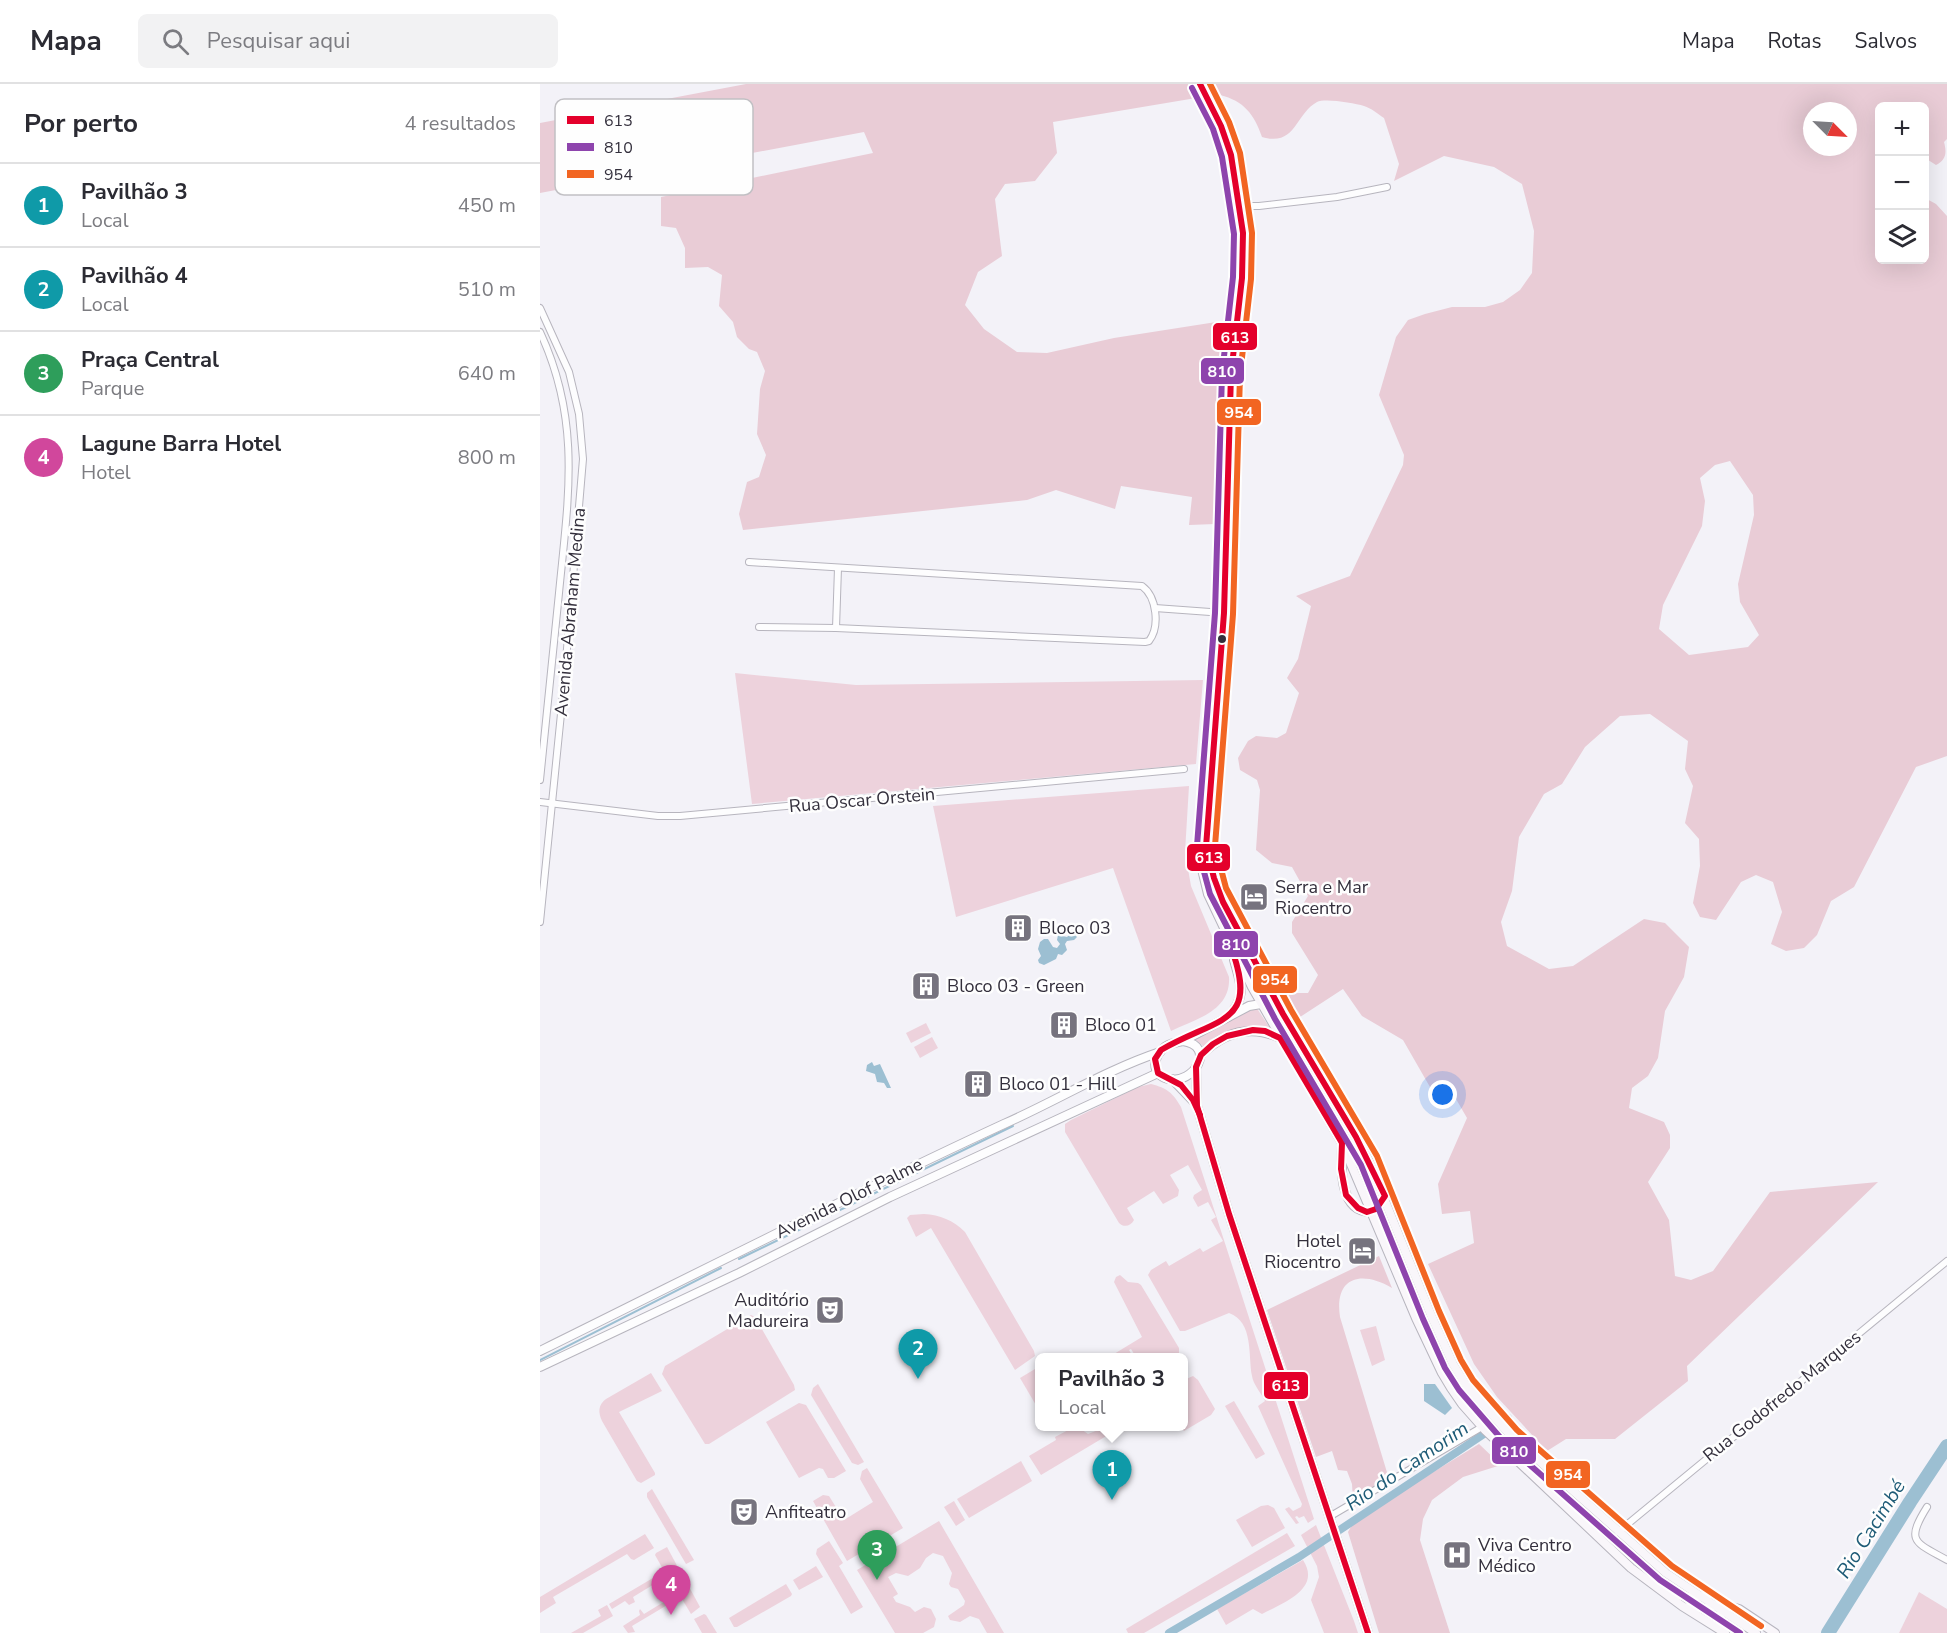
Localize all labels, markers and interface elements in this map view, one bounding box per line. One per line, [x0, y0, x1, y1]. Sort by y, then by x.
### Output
search box [138, 14, 558, 68]
text: Mapa [30, 22, 102, 60]
icon: search [159, 25, 192, 58]
text: Pesquisar aqui [207, 26, 350, 56]
text: Mapa [1682, 27, 1735, 55]
text: Rotas [1768, 27, 1822, 55]
text: Salvos [1855, 27, 1917, 55]
legend [555, 99, 753, 195]
north arrow [1803, 102, 1857, 156]
map controls [1875, 102, 1929, 264]
button: + [1875, 102, 1929, 156]
text: Por perto [24, 106, 138, 141]
text: 4 resultados [405, 110, 516, 137]
text: 613 [604, 110, 633, 132]
text: 810 [604, 137, 633, 159]
button: − [1875, 156, 1929, 210]
text: 954 [604, 164, 633, 186]
text: Pavilhão 3 [81, 177, 188, 207]
text: 1 [38, 192, 50, 219]
text: 450 m [458, 192, 516, 219]
text: Local [81, 207, 129, 234]
button: layers [1875, 210, 1929, 264]
text: Pavilhão 4 [81, 261, 188, 291]
text: 2 [38, 276, 50, 303]
text: 510 m [458, 276, 516, 303]
text: Local [81, 291, 129, 318]
line badge: 613 [1212, 322, 1258, 351]
text: 613 [1221, 327, 1249, 349]
text: Praça Central [81, 345, 219, 375]
line badge: 810 [1200, 357, 1245, 385]
text: 3 [38, 360, 50, 387]
text: 640 m [458, 360, 516, 387]
text: 810 [1208, 361, 1236, 383]
text: Parque [81, 375, 144, 402]
line badge: 954 [1216, 398, 1262, 426]
text: 954 [1225, 402, 1254, 424]
text: Lagune Barra Hotel [81, 429, 281, 459]
text: 4 [38, 444, 50, 471]
text: 800 m [458, 444, 516, 471]
text: Hotel [81, 459, 131, 486]
street label: Avenida Abraham Medina [549, 507, 591, 717]
unlabelled marker [1216, 633, 1228, 645]
street label: Rua Oscar Orstein [788, 782, 936, 818]
line badge: 613 [1186, 843, 1231, 872]
text: 613 [1195, 847, 1223, 869]
place label: Serra e Mar Riocentro [1275, 875, 1369, 920]
hotel icon: Serra e Mar Riocentro [1238, 881, 1270, 913]
building icon: Bloco 03 [1002, 912, 1034, 944]
place label: Bloco 03 [1039, 916, 1111, 940]
line badge: 810 [1213, 930, 1259, 958]
text: 810 [1222, 934, 1250, 956]
line badge: 954 [1252, 965, 1298, 994]
text: 954 [1261, 969, 1290, 991]
building icon: Bloco 03 - Green [910, 970, 942, 1002]
place label: Bloco 03 - Green [947, 974, 1084, 998]
building icon: Bloco 01 [1048, 1009, 1080, 1041]
place label: Bloco 01 [1085, 1013, 1157, 1037]
building icon: Bloco 01 - Hill [962, 1068, 994, 1100]
place label: Bloco 01 - Hill [999, 1072, 1117, 1096]
your location [1428, 1080, 1457, 1109]
street label: Avenida Olof Palme [771, 1152, 927, 1244]
place label: Hotel Riocentro [1264, 1229, 1342, 1274]
hotel icon: Hotel Riocentro [1346, 1235, 1378, 1267]
place label: Auditório Madureira [728, 1288, 809, 1333]
theatre icon: Auditório Madureira [814, 1294, 846, 1326]
street label: Rua Godofredo Marques [1698, 1325, 1866, 1467]
pin: 2 [898, 1330, 938, 1379]
popup [1035, 1353, 1188, 1431]
text: Pavilhão 3 [1058, 1364, 1165, 1394]
line badge: 613 [1263, 1371, 1309, 1400]
text: 613 [1272, 1375, 1300, 1397]
text: Local [1058, 1394, 1106, 1421]
water label: Rio do Camorim [1340, 1415, 1474, 1517]
line badge: 810 [1491, 1436, 1537, 1465]
text: 810 [1500, 1441, 1528, 1463]
pin: 1 [1092, 1450, 1132, 1500]
line badge: 954 [1545, 1460, 1591, 1489]
text: 954 [1554, 1464, 1583, 1486]
water label: Rio Cacimbé [1830, 1474, 1912, 1583]
theatre icon: Anfiteatro [728, 1496, 760, 1528]
place label: Anfiteatro [765, 1500, 846, 1524]
pin: 3 [858, 1530, 896, 1580]
place label: Viva Centro Médico [1477, 1533, 1572, 1578]
hospital icon: Viva Centro Médico [1441, 1539, 1473, 1571]
pin: 4 [652, 1566, 690, 1615]

